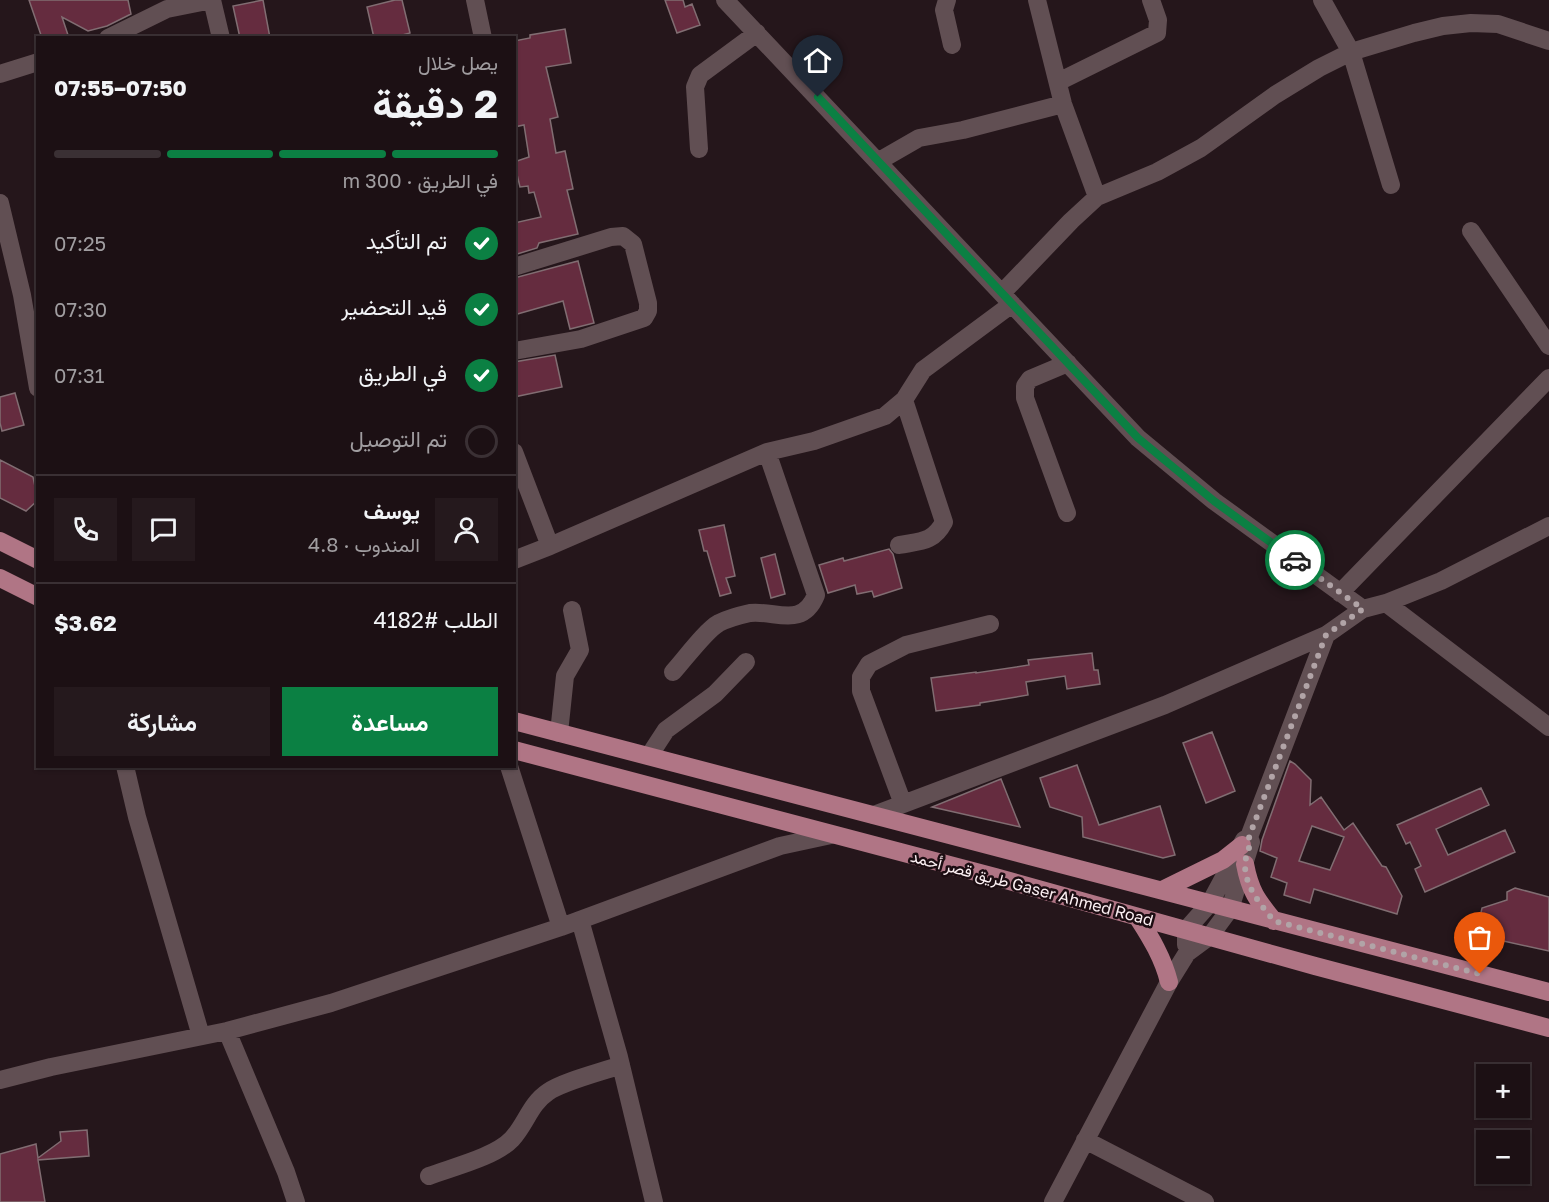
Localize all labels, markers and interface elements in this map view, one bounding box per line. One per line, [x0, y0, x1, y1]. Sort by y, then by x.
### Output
pin [792, 35, 843, 97]
icon: home [801, 44, 834, 77]
text: يصل خلال [418, 50, 498, 74]
text: 07:50–07:55 [54, 74, 187, 101]
text: 2 دقيقة [372, 80, 498, 127]
text: في الطريق · 300 m [342, 168, 498, 192]
text: تم التأكيد [366, 227, 447, 254]
icon: check [465, 227, 498, 260]
text: 07:25 [54, 231, 106, 255]
text: قيد التحضير [341, 293, 447, 320]
icon: check [465, 293, 498, 326]
text: 07:30 [54, 297, 107, 321]
text: في الطريق [359, 359, 447, 386]
icon: check [465, 359, 498, 392]
text: 07:31 [54, 363, 104, 387]
text: تم التوصيل [350, 425, 447, 452]
text: يوسف [364, 497, 420, 524]
button: phone [54, 498, 117, 561]
button: chat [132, 498, 195, 561]
button: person [435, 498, 498, 561]
courier [1265, 530, 1325, 590]
text: المندوب · 4.8 [308, 532, 420, 556]
icon: car [1279, 544, 1312, 577]
text: الطلب #4182 [374, 606, 498, 633]
text: $3.62 [54, 609, 117, 636]
button: مشاركة [54, 687, 270, 756]
button: مساعدة [282, 687, 498, 756]
street label: طريق قصر أحمد Gaser Ahmed Road [908, 846, 1156, 931]
pin [1454, 912, 1505, 974]
icon: bag [1463, 921, 1496, 954]
map controls [1476, 1064, 1530, 1184]
button: + [1476, 1064, 1530, 1118]
button: − [1476, 1130, 1530, 1184]

